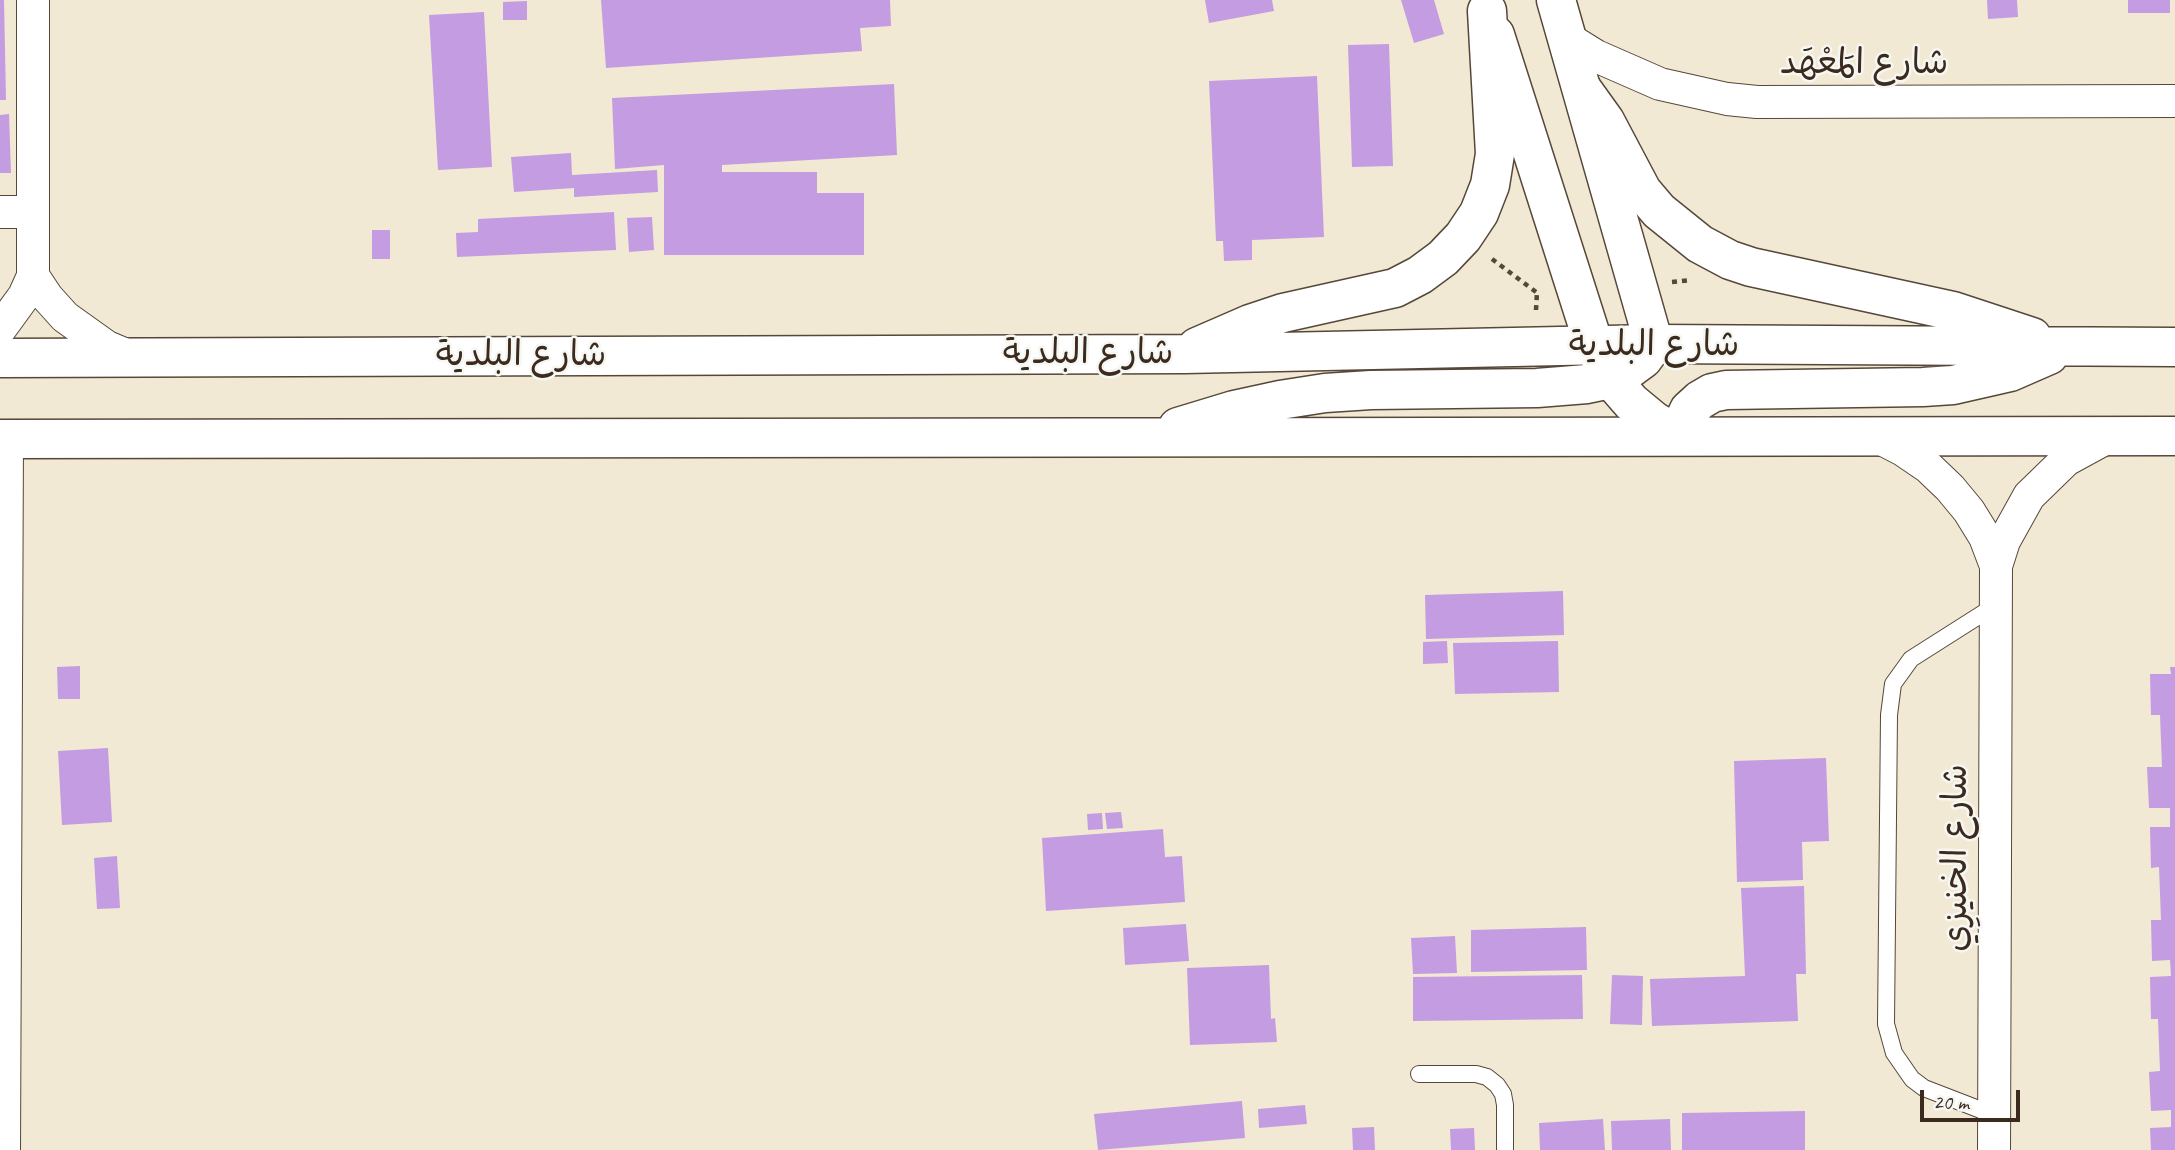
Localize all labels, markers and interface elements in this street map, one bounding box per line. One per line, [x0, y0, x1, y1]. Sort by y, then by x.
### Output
street label: شارع المَعْهَد [1780, 43, 1948, 85]
street label: شارع البلدية [1569, 325, 1739, 367]
street label: شارع البلدية [1003, 333, 1173, 375]
street label: شارع البلدية [436, 335, 606, 377]
street label: شارع الخنيزِي [1936, 764, 1978, 952]
scale bar [1923, 1076, 2023, 1120]
text: 20 m [1933, 1089, 1969, 1115]

